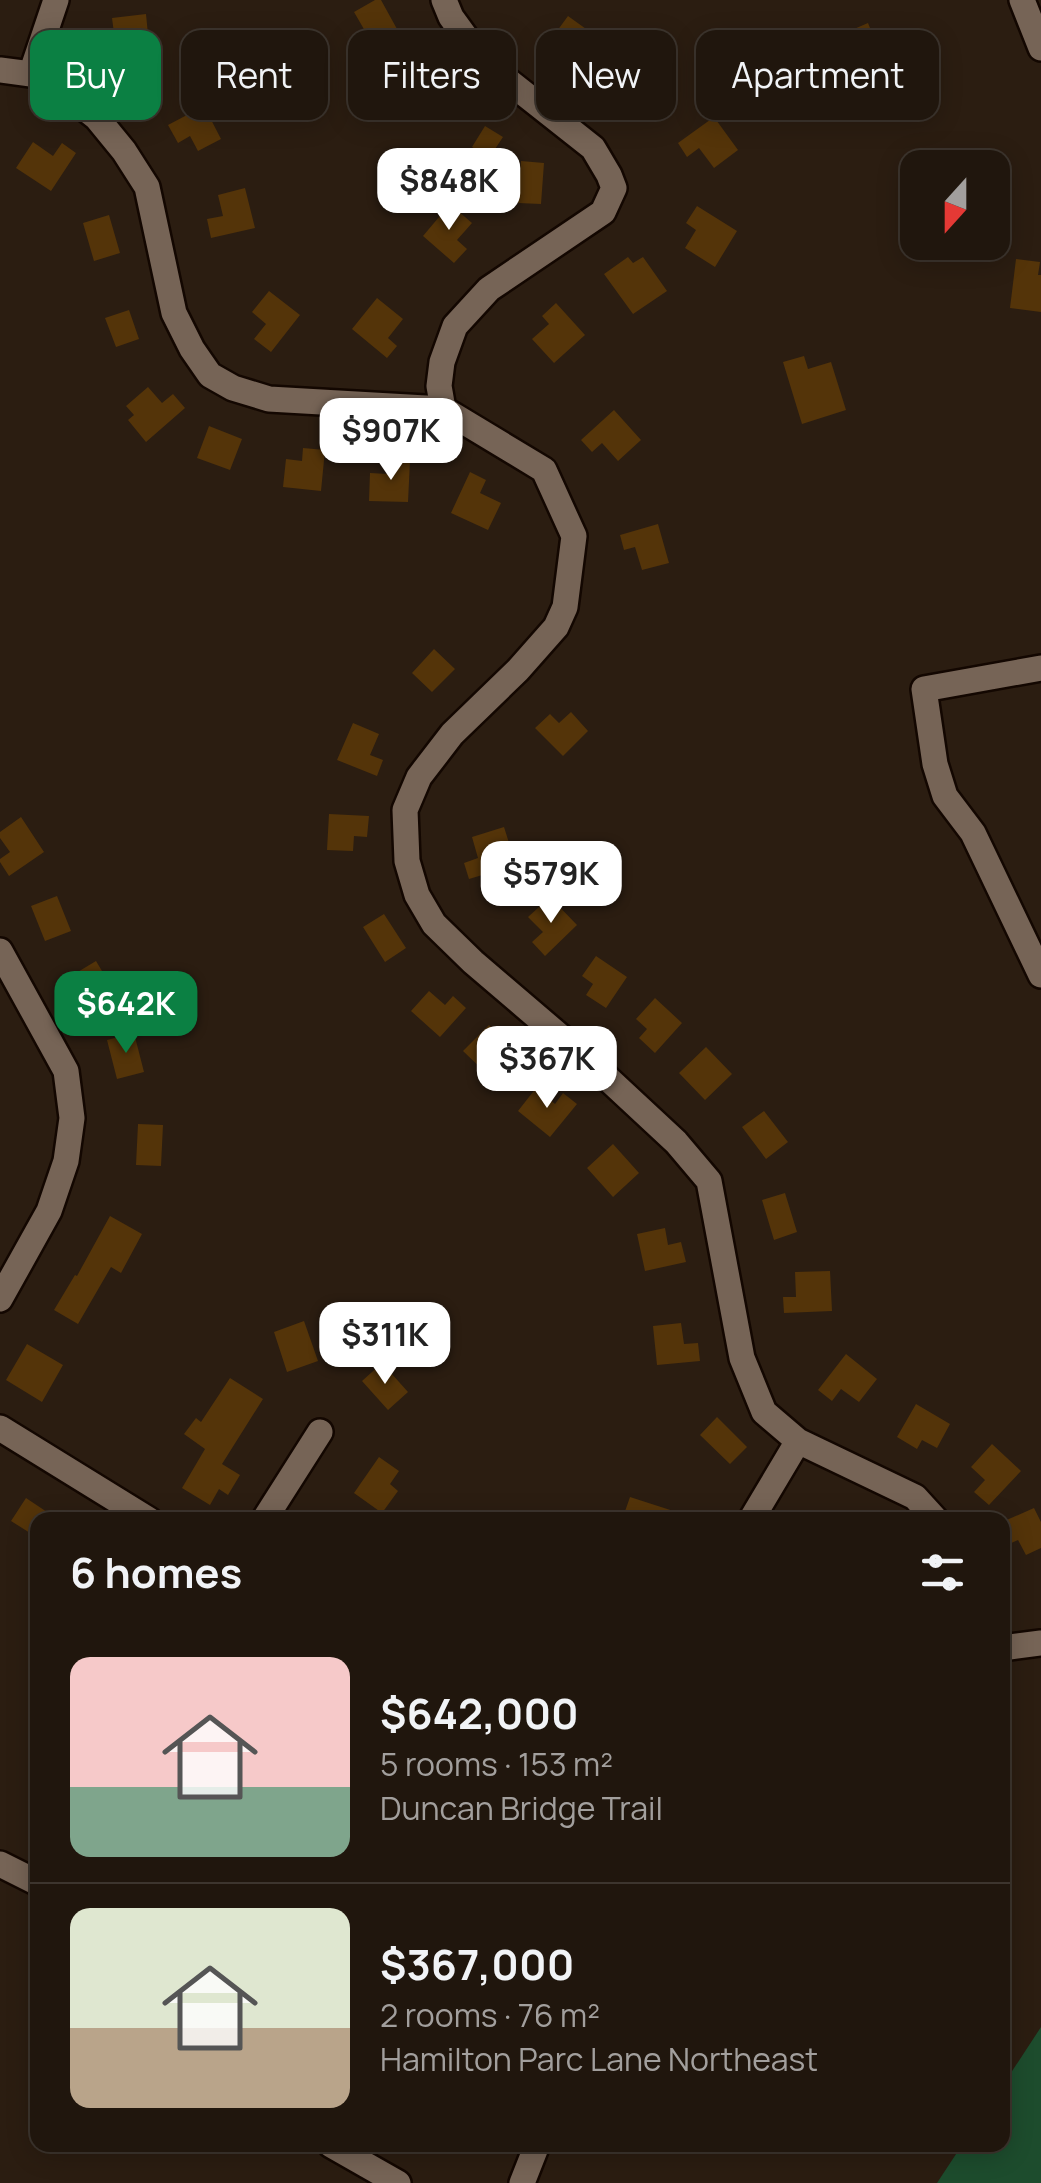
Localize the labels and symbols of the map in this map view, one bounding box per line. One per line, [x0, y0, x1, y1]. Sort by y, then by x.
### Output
pin: $848K [379, 148, 519, 233]
north arrow [900, 150, 1010, 260]
pin: $907K [321, 398, 461, 483]
pin: $579K [481, 841, 621, 926]
pin: $642K [56, 971, 196, 1056]
pin: $367K [477, 1026, 617, 1111]
pin: $311K [315, 1302, 455, 1387]

